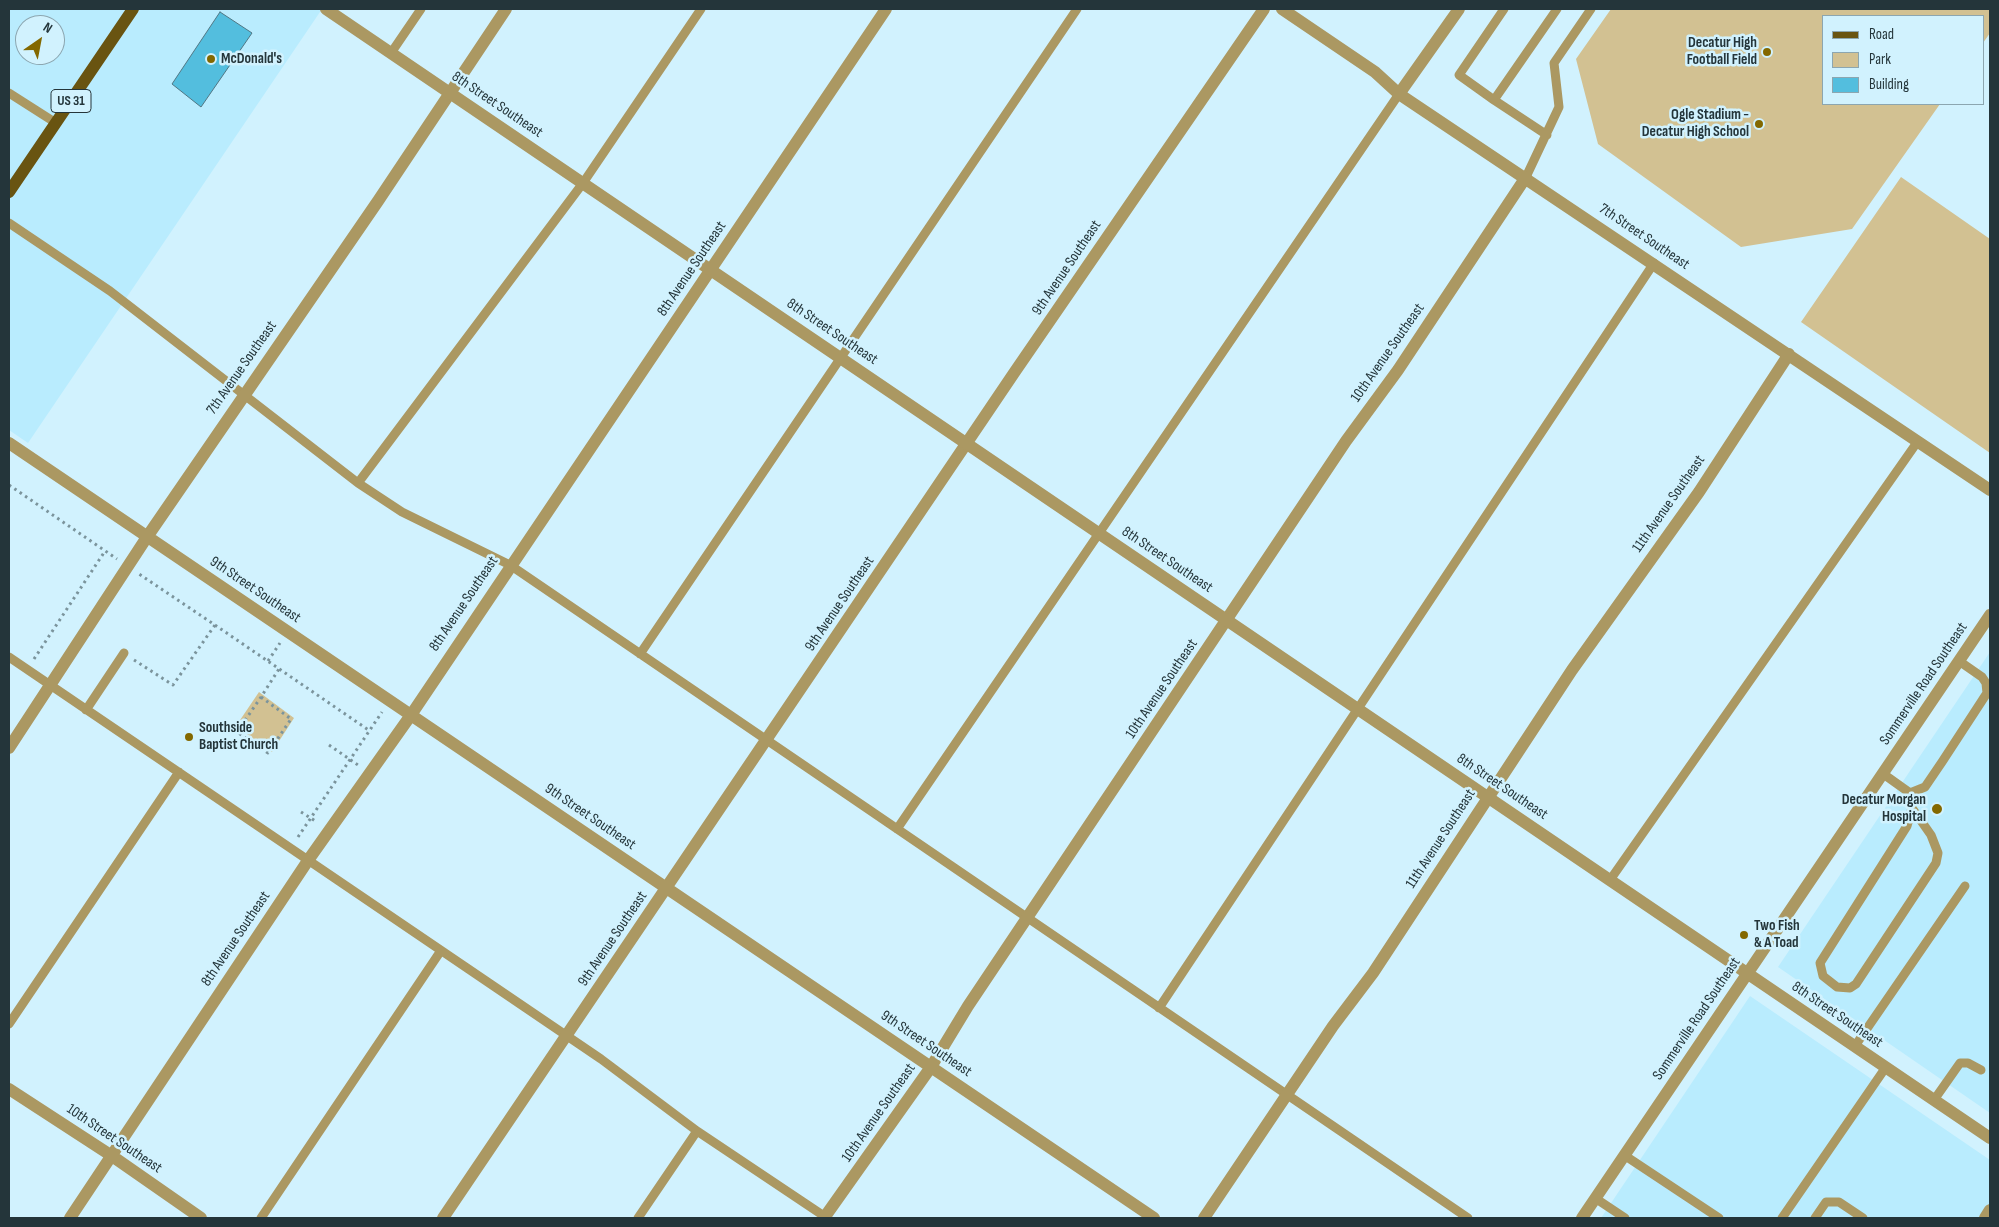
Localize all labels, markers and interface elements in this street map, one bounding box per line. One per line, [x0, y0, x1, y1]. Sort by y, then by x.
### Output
north arrow [15, 15, 65, 65]
legend [1822, 15, 1984, 105]
text: N [40, 19, 56, 37]
text: Road [1869, 25, 1894, 44]
place label: Decatur High Football Field [1687, 34, 1757, 69]
marker: Decatur High Football Field [1761, 46, 1773, 58]
place label: McDonald's [221, 50, 282, 68]
text: Park [1869, 50, 1891, 69]
marker: McDonald's [205, 53, 217, 65]
street label: 8th Street Southeast [448, 68, 546, 142]
text: Building [1869, 75, 1909, 94]
road number: US 31 [51, 90, 91, 112]
place label: Ogle Stadium - Decatur High School [1642, 106, 1749, 141]
marker: Ogle Stadium - Decatur High School [1753, 118, 1765, 130]
street label: 7th Street Southeast [1595, 200, 1693, 274]
street label: 9th Avenue Southeast [1029, 217, 1105, 319]
street label: 8th Avenue Southeast [654, 218, 730, 320]
street label: 8th Street Southeast [783, 295, 881, 369]
street label: 10th Avenue Southeast [1347, 300, 1429, 406]
street label: 7th Avenue Southeast [203, 318, 281, 418]
street label: 11th Avenue Southeast [1629, 452, 1709, 556]
street label: 8th Street Southeast [1118, 523, 1216, 597]
street label: 9th Street Southeast [206, 553, 304, 627]
street label: 8th Avenue Southeast [426, 553, 502, 655]
street label: 9th Avenue Southeast [802, 553, 878, 655]
street label: Sommerville Road Southeast [1876, 619, 1972, 749]
street label: 10th Avenue Southeast [1122, 636, 1202, 742]
place label: Southside Baptist Church [199, 719, 278, 754]
marker: Southside Baptist Church [183, 731, 195, 743]
street label: 8th Street Southeast [1453, 750, 1551, 824]
street label: 9th Street Southeast [541, 780, 639, 854]
street label: 11th Avenue Southeast [1402, 786, 1480, 892]
place label: Decatur Morgan Hospital [1842, 791, 1926, 826]
marker: Decatur Morgan Hospital [1930, 802, 1944, 816]
street label: 8th Avenue Southeast [198, 888, 274, 990]
street label: 9th Avenue Southeast [575, 888, 651, 990]
place label: Two Fish & A Toad [1754, 917, 1800, 952]
marker: Two Fish & A Toad [1738, 929, 1750, 941]
street label: Sommerville Road Southeast [1649, 954, 1745, 1084]
street label: 8th Street Southeast [1788, 978, 1886, 1052]
street label: 9th Street Southeast [877, 1007, 975, 1081]
street label: 10th Avenue Southeast [838, 1060, 920, 1166]
street label: 10th Street Southeast [63, 1100, 165, 1178]

